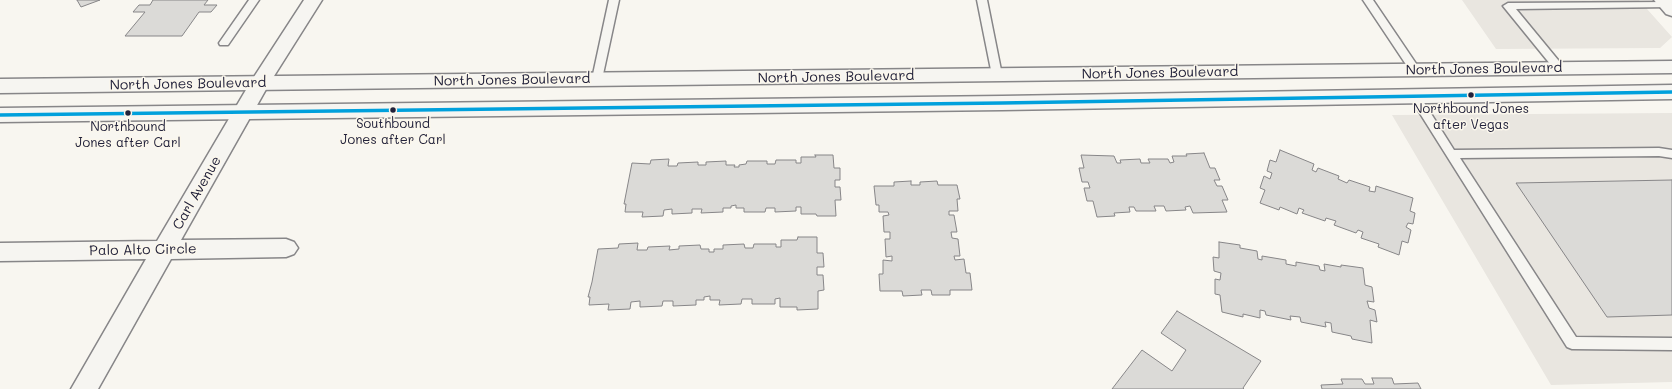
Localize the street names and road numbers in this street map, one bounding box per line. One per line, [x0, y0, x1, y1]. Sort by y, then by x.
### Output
street label: North Jones Boulevard [1405, 59, 1563, 79]
street label: North Jones Boulevard [1081, 63, 1239, 83]
street label: North Jones Boulevard [757, 67, 915, 87]
street label: North Jones Boulevard [433, 70, 591, 90]
street label: North Jones Boulevard [109, 74, 267, 94]
street label: Carl Avenue [169, 153, 225, 233]
street label: Palo Alto Circle [89, 241, 197, 259]

